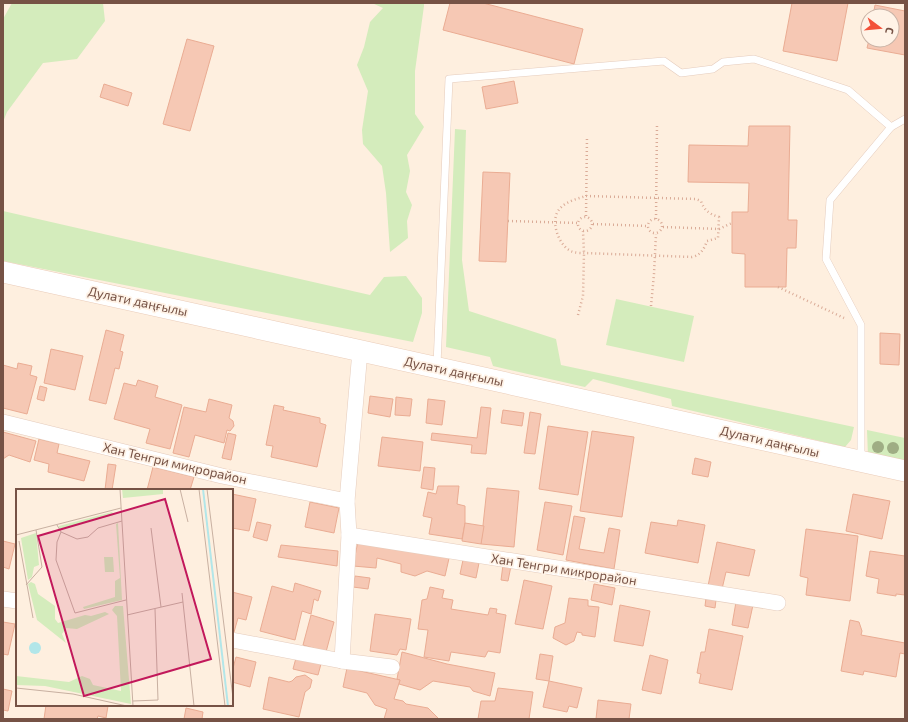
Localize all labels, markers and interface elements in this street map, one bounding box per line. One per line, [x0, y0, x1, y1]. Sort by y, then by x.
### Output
north arrow [860, 8, 900, 48]
text: С [883, 26, 897, 36]
street label: Дулати даңғылы [87, 283, 189, 319]
street label: Дулати даңғылы [403, 353, 505, 389]
street label: Дулати даңғылы [719, 422, 821, 460]
street label: Хан Тенгри микрорайон [102, 439, 248, 487]
inset map [16, 489, 233, 706]
street label: Хан Тенгри микрорайон [490, 550, 638, 588]

